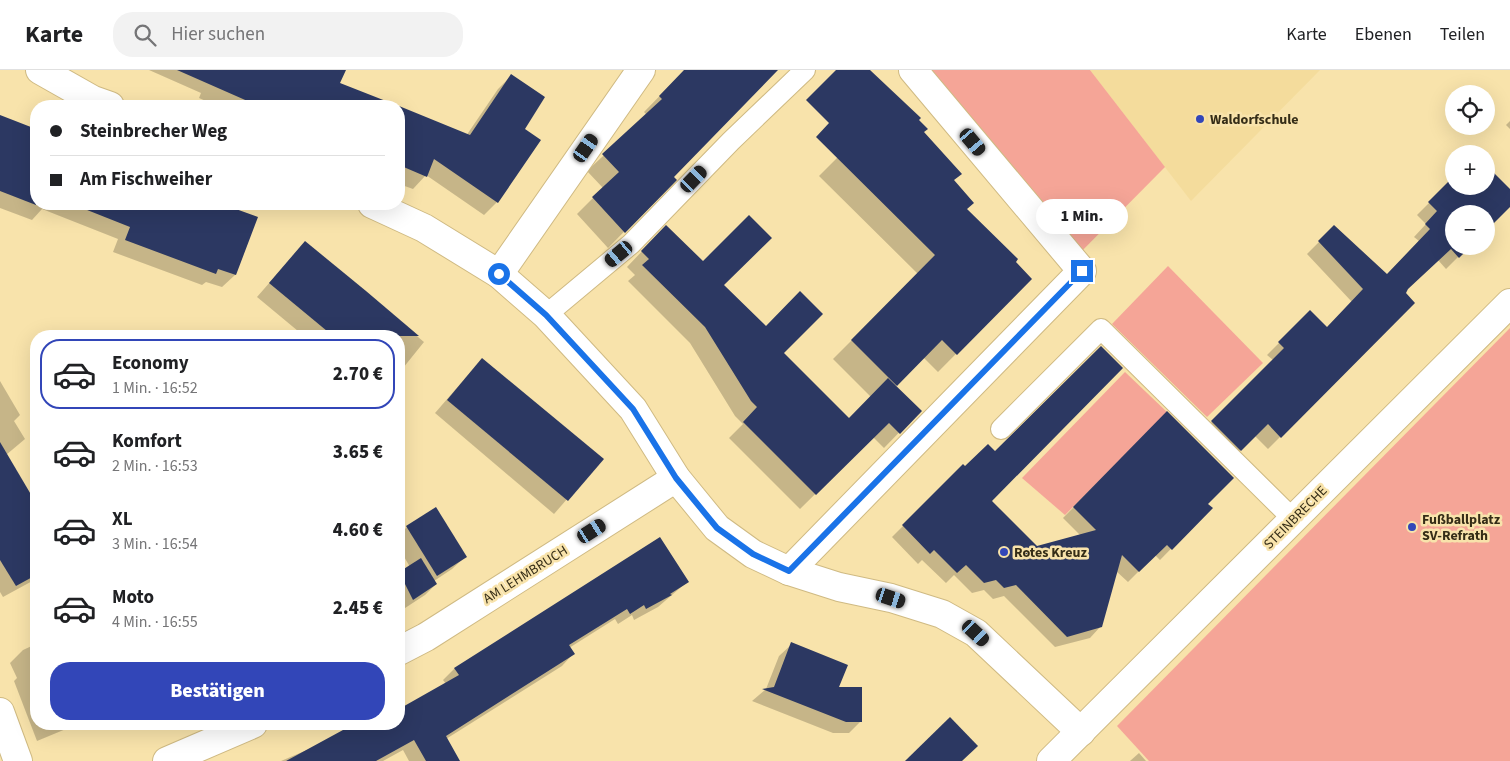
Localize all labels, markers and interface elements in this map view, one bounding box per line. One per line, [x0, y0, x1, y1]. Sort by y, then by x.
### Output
search box [113, 12, 463, 57]
text: Karte [25, 17, 83, 52]
icon: search [131, 21, 159, 49]
text: Hier suchen [171, 21, 265, 48]
text: Karte [1286, 22, 1327, 47]
text: Ebenen [1355, 22, 1412, 47]
text: Teilen [1440, 22, 1485, 47]
map controls [1445, 85, 1495, 255]
button: locate [1445, 85, 1495, 135]
place label: Waldorfschule [1210, 110, 1299, 130]
marker: Waldorfschule [1194, 113, 1206, 125]
text: Steinbrecher Weg [80, 118, 227, 145]
car [957, 126, 988, 158]
car [571, 131, 600, 165]
button: + [1445, 145, 1495, 195]
car [678, 163, 709, 195]
text: Am Fischweiher [80, 166, 212, 193]
callout: 1 Min. [1036, 198, 1128, 234]
text: 1 Min. [1061, 205, 1103, 227]
button: − [1445, 205, 1495, 255]
car [602, 239, 635, 269]
route end [1071, 260, 1093, 282]
route start [488, 263, 510, 285]
text: Economy [112, 350, 189, 377]
icon: car [52, 352, 97, 397]
text: 2.70 € [333, 361, 383, 388]
text: 1 Min. · 16:52 [112, 377, 198, 399]
text: Komfort [112, 428, 182, 455]
icon: car [52, 430, 97, 475]
text: 3.65 € [333, 439, 383, 466]
text: 2 Min. · 16:53 [112, 455, 198, 477]
street label: STEINBRECHE [1259, 481, 1332, 554]
text: XL [112, 506, 133, 533]
icon: car [52, 508, 97, 553]
place label: Fußballplatz SV-Refrath [1422, 510, 1501, 546]
text: 4.60 € [333, 517, 383, 544]
car [575, 517, 608, 545]
marker: Fußballplatz SV-Refrath [1406, 521, 1418, 533]
text: 3 Min. · 16:54 [112, 533, 198, 555]
street label: AM LEHMBRUCH [479, 541, 572, 609]
place label: Rotes Kreuz [1014, 543, 1087, 563]
marker: Rotes Kreuz [998, 546, 1010, 558]
text: Moto [112, 584, 154, 611]
icon: car [52, 586, 97, 631]
car [874, 586, 907, 610]
text: 2.45 € [333, 595, 383, 622]
text: 4 Min. · 16:55 [112, 611, 198, 633]
car [959, 617, 992, 649]
button: Bestätigen [50, 662, 385, 720]

